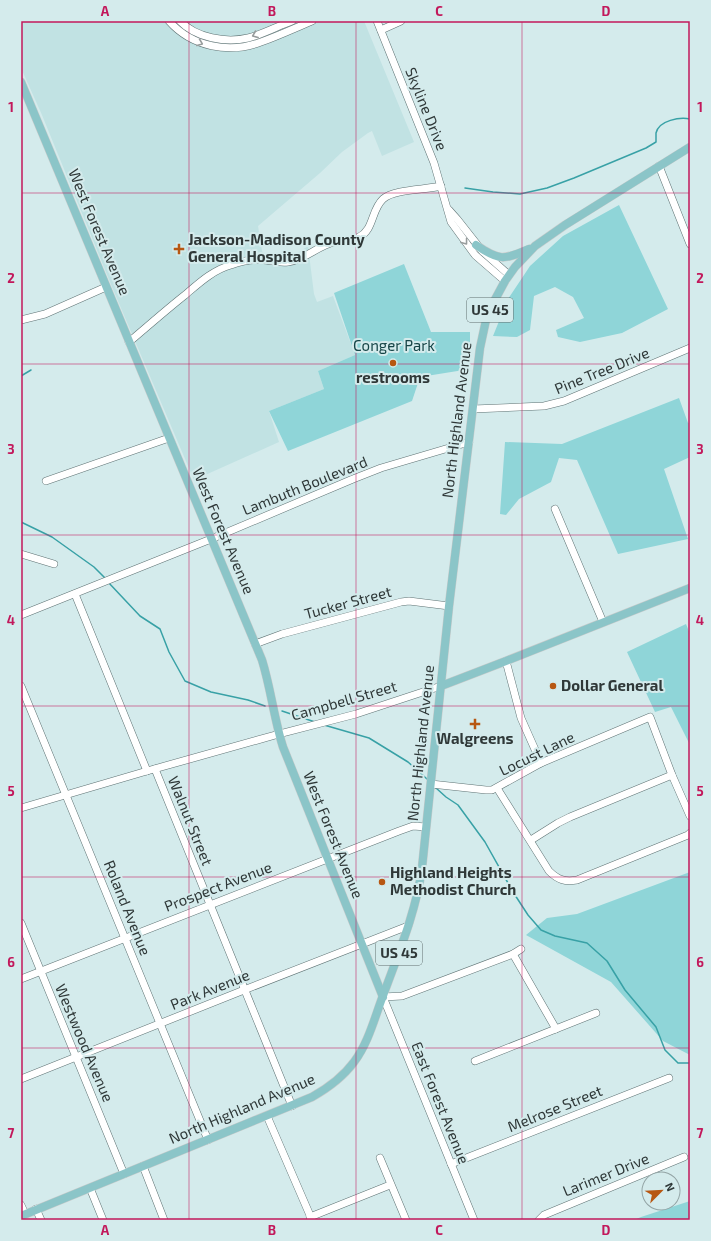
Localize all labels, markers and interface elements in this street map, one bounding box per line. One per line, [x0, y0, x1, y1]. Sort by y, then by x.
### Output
text: A [101, 3, 110, 19]
text: B [268, 3, 276, 19]
text: C [435, 3, 443, 19]
text: D [602, 3, 611, 19]
one-way arrow [252, 31, 259, 39]
one-way arrow [197, 38, 204, 46]
street label: Skyline Drive [402, 65, 452, 153]
text: 1 [8, 99, 14, 115]
text: 1 [697, 99, 703, 115]
street label: West Forest Avenue [65, 166, 135, 297]
place label: Jackson-Madison County General Hospital [188, 230, 365, 265]
one-way arrow [460, 238, 467, 245]
marker: Jackson-Madison County General Hospital [173, 243, 185, 255]
text: 2 [7, 270, 15, 286]
text: 2 [696, 270, 704, 286]
road number: US 45 [467, 298, 513, 322]
park label: Conger Park [353, 336, 435, 354]
street label: North Highland Avenue [438, 341, 475, 499]
street label: Pine Tree Drive [552, 343, 652, 397]
marker: restrooms [388, 358, 398, 368]
place label: restrooms [356, 368, 430, 386]
text: 3 [7, 441, 15, 457]
text: 3 [696, 441, 704, 457]
street label: Lambuth Boulevard [239, 452, 370, 518]
street label: West Forest Avenue [189, 465, 259, 596]
street label: Tucker Street [302, 582, 394, 622]
text: 4 [7, 612, 15, 628]
text: 4 [696, 612, 704, 628]
street label: North Highland Avenue [403, 664, 437, 822]
street label: Campbell Street [289, 676, 399, 724]
place label: Dollar General [561, 676, 663, 694]
marker: Dollar General [548, 681, 558, 691]
marker: Walgreens [470, 719, 480, 729]
street label: Locust Lane [496, 727, 577, 779]
place label: Walgreens [437, 729, 513, 747]
street label: West Forest Avenue [300, 768, 368, 901]
street label: Walnut Street [165, 773, 217, 868]
text: 5 [7, 783, 15, 799]
text: 5 [696, 783, 704, 799]
street label: Roland Avenue [101, 857, 155, 958]
street label: Prospect Avenue [161, 857, 274, 915]
place label: Highland Heights Methodist Church [390, 863, 516, 898]
marker: Highland Heights Methodist Church [377, 877, 387, 887]
road number: US 45 [376, 941, 422, 965]
text: 6 [7, 954, 15, 970]
text: 6 [696, 954, 704, 970]
street label: Park Avenue [167, 965, 252, 1013]
street label: Westwood Avenue [52, 981, 118, 1104]
street label: East Forest Avenue [408, 1039, 474, 1166]
street label: North Highland Avenue [166, 1069, 317, 1147]
street label: Melrose Street [505, 1081, 605, 1135]
text: 7 [8, 1125, 15, 1141]
text: 7 [697, 1125, 704, 1141]
street label: Larimer Drive [560, 1149, 651, 1200]
north arrow [641, 1171, 681, 1211]
text: N [663, 1180, 678, 1193]
text: A [101, 1222, 110, 1238]
text: B [268, 1222, 276, 1238]
text: C [435, 1222, 443, 1238]
text: D [602, 1222, 611, 1238]

